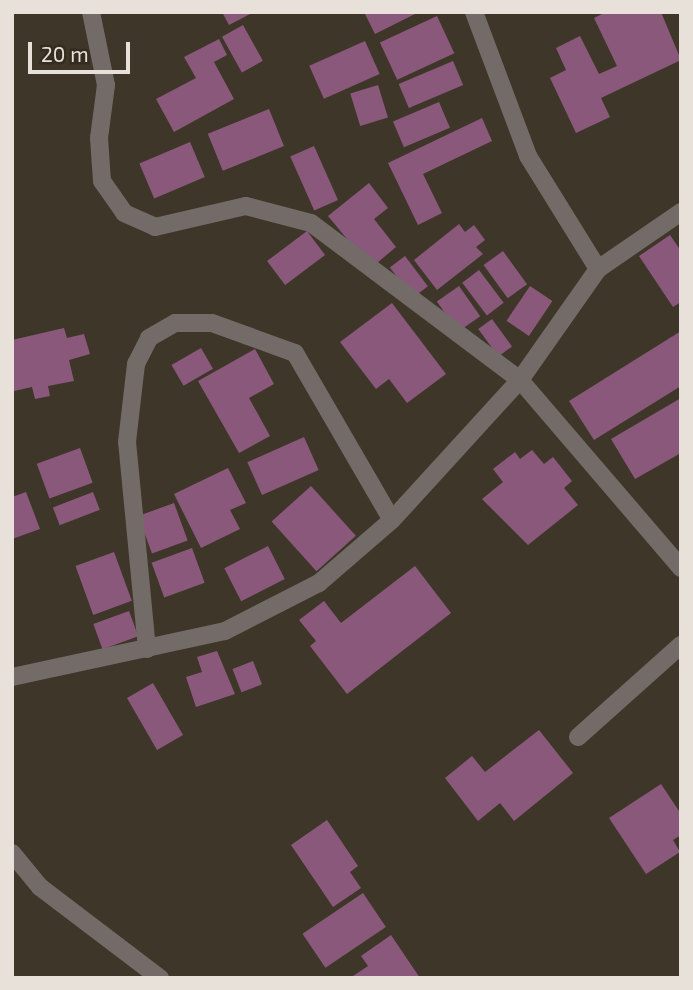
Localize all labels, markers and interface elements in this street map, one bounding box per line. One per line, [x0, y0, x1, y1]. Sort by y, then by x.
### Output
scale bar [32, 28, 133, 72]
text: 20 m [41, 41, 89, 66]

